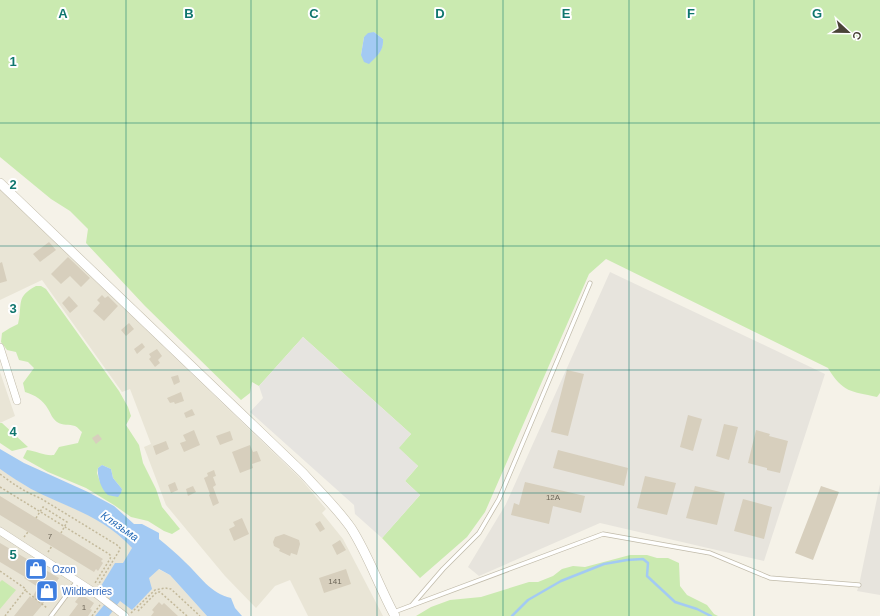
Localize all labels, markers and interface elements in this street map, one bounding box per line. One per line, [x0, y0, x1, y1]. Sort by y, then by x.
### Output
text: A [58, 6, 68, 21]
text: B [184, 6, 194, 21]
text: C [309, 6, 319, 21]
text: D [435, 6, 445, 21]
text: E [562, 6, 571, 21]
text: F [687, 6, 695, 21]
text: G [812, 6, 822, 21]
north arrow [828, 12, 868, 52]
text: С [850, 30, 864, 42]
text: 1 [9, 54, 17, 69]
text: 2 [9, 177, 17, 192]
text: 3 [9, 301, 17, 316]
text: 4 [9, 424, 17, 439]
house number: 12А [546, 493, 561, 502]
water label: Клязьма [99, 509, 141, 543]
house number: 7 [48, 532, 53, 541]
text: 5 [9, 547, 17, 562]
shop icon: Ozon [23, 556, 49, 582]
place label: Ozon [52, 564, 76, 575]
house number: 141 [328, 577, 342, 586]
shop icon: Wildberries [34, 578, 60, 604]
place label: Wildberries [62, 586, 112, 597]
house number: 1 [82, 603, 87, 612]

